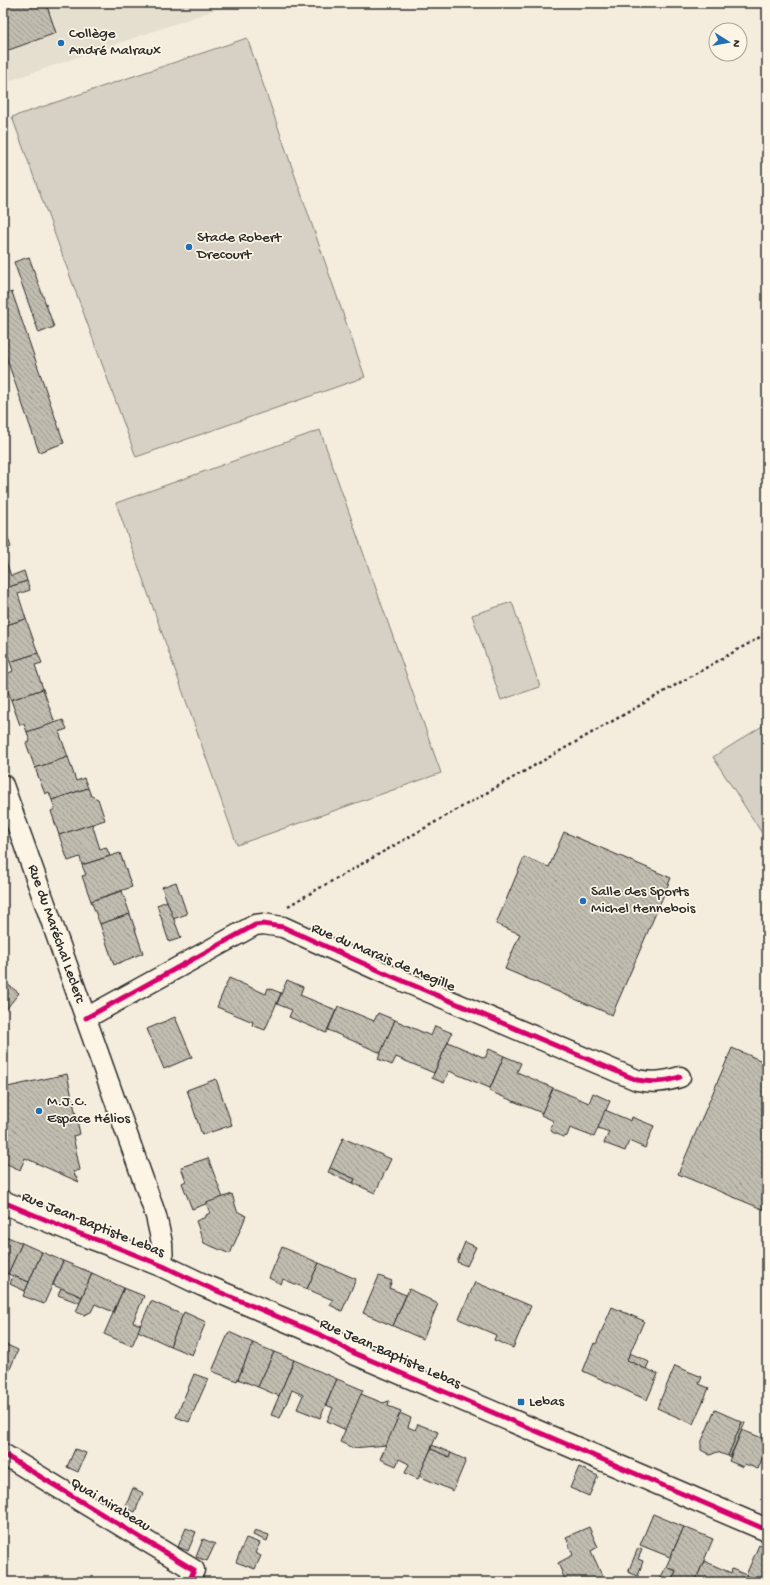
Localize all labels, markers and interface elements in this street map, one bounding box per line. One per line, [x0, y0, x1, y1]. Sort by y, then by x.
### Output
north arrow [708, 22, 748, 62]
place label: Collège André Malraux [69, 25, 161, 60]
marker: Collège André Malraux [56, 38, 66, 48]
text: N [729, 39, 742, 48]
place label: Stade Robert Drecourt [196, 229, 283, 264]
marker: Stade Robert Drecourt [184, 242, 194, 252]
street label: Rue du Maréchal Leclerc [23, 862, 89, 1006]
place label: Salle des Sports Michel Hennebois [591, 883, 696, 918]
marker: Salle des Sports Michel Hennebois [578, 896, 588, 906]
street label: Rue du Marais de Megille [308, 920, 458, 997]
place label: M.J.C. Espace Hélios [47, 1093, 131, 1128]
marker: M.J.C. Espace Hélios [34, 1106, 44, 1116]
street label: Rue Jean-Baptiste Lebas [19, 1188, 168, 1262]
street label: Rue Jean-Baptiste Lebas [317, 1315, 464, 1393]
place label: Lebas [529, 1393, 564, 1411]
marker: Lebas [516, 1397, 526, 1407]
street label: Quai Mirabeau [67, 1474, 153, 1536]

